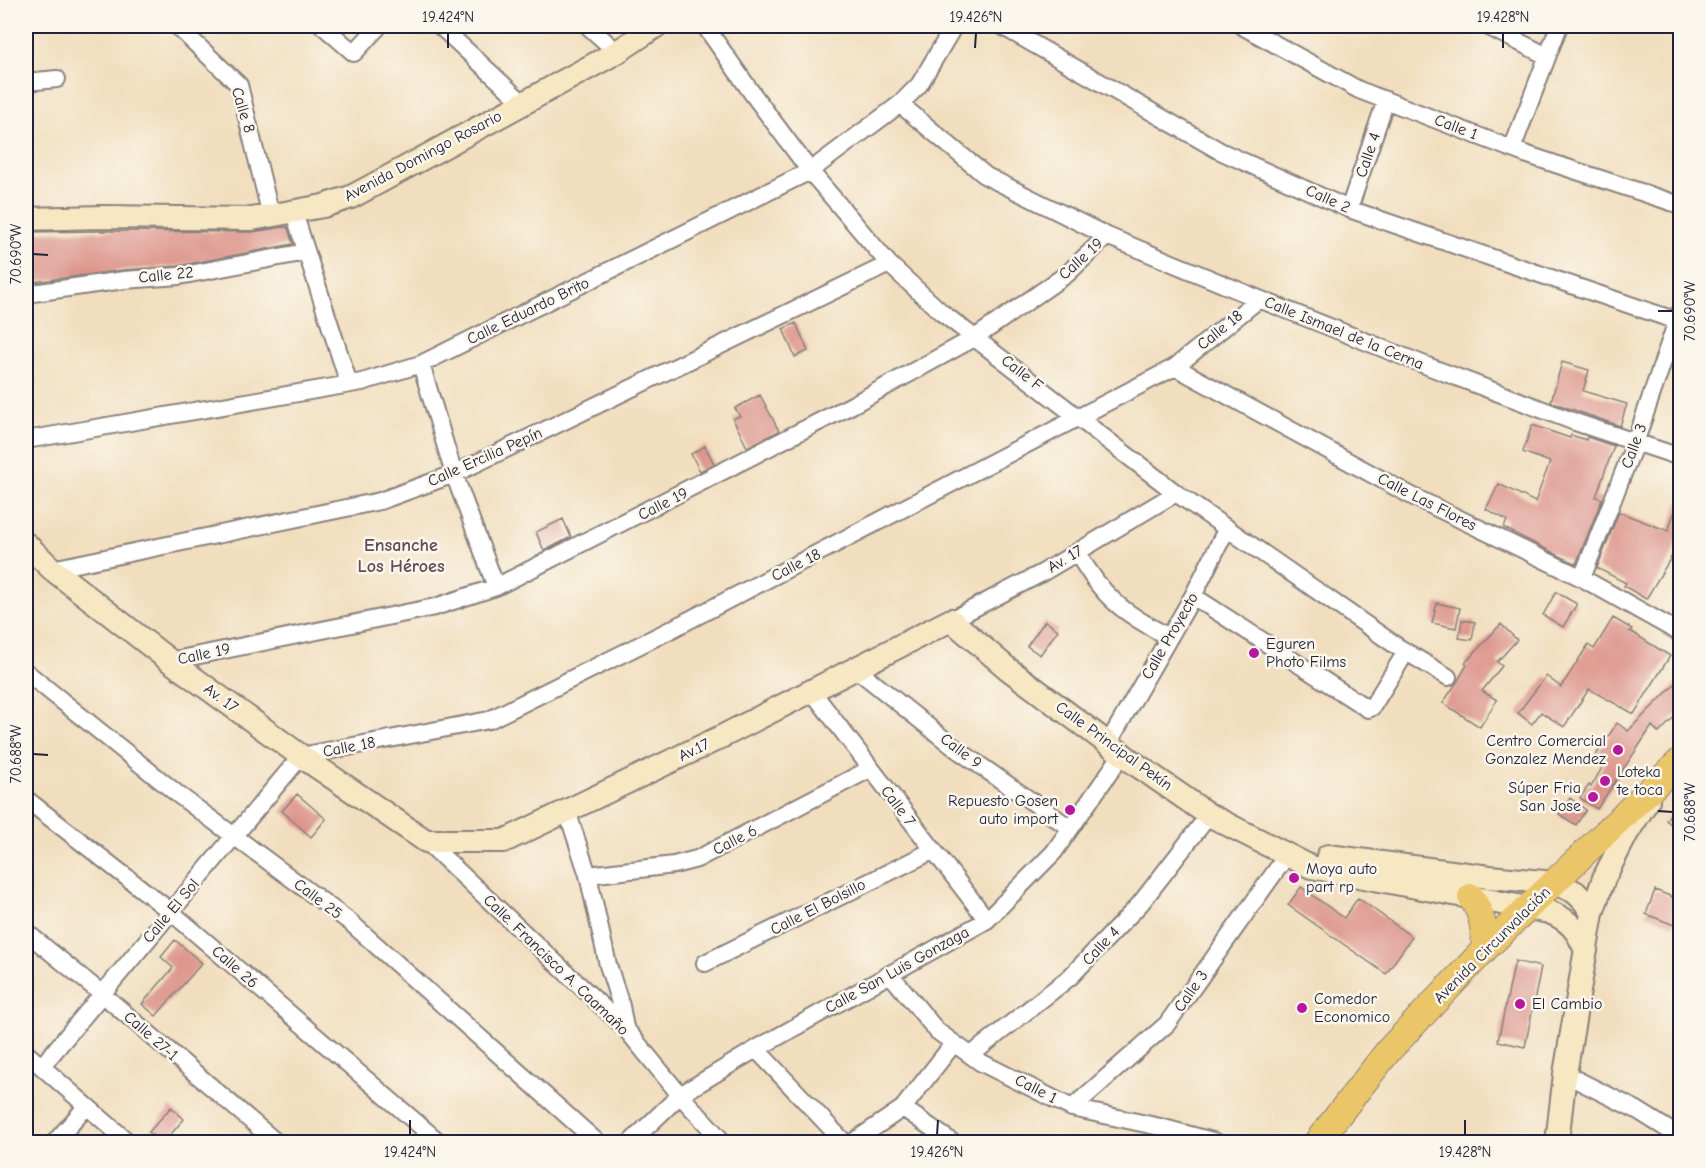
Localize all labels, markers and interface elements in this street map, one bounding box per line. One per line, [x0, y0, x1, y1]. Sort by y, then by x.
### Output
text: 19.424°N [422, 8, 474, 26]
text: 19.426°N [949, 8, 1003, 26]
text: 19.428°N [1477, 8, 1529, 26]
street label: Calle 8 [228, 85, 258, 135]
street label: Avenida Domingo Rosario [341, 107, 505, 205]
street label: Calle 1 [1432, 111, 1480, 143]
street label: Calle 4 [1352, 130, 1384, 180]
street label: Calle 2 [1303, 181, 1353, 217]
text: 70.690°W [7, 224, 25, 284]
street label: Calle 19 [1055, 234, 1107, 284]
street label: Calle 22 [138, 263, 194, 287]
street label: Calle Eduardo Brito [464, 274, 592, 348]
text: 70.690°W [1681, 281, 1699, 341]
street label: Calle Ismael de la Cerna [1262, 293, 1426, 373]
street label: Calle 18 [1194, 306, 1246, 354]
street label: Calle F [998, 351, 1047, 395]
street label: Calle 3 [1618, 421, 1650, 471]
street label: Calle Ercilia Pepín [425, 424, 545, 490]
street label: Calle Las Flores [1375, 469, 1480, 535]
street label: Calle 19 [635, 484, 691, 524]
district label: Ensanche Los Héroes [357, 535, 445, 577]
street label: Av. 17 [1044, 541, 1086, 576]
street label: Calle 18 [768, 545, 824, 585]
street label: Calle Proyecto [1138, 589, 1202, 683]
place label: Eguren Photo Films [1266, 635, 1346, 671]
street label: Calle 19 [176, 640, 232, 668]
marker: Eguren Photo Films [1247, 646, 1261, 660]
street label: Av. 17 [200, 680, 242, 717]
street label: Calle Principal Pekín [1052, 698, 1176, 794]
text: 70.688°W [7, 725, 25, 783]
street label: Calle 9 [937, 730, 985, 772]
place label: Centro Comercial Gonzalez Mendez [1485, 732, 1606, 768]
street label: Calle 18 [321, 733, 377, 761]
street label: Av.17 [676, 735, 713, 765]
marker: Centro Comercial Gonzalez Mendez [1611, 743, 1625, 757]
place label: Loteka te toca [1616, 763, 1663, 799]
marker: Loteka te toca [1598, 774, 1612, 788]
place label: Súper Fria San Jose [1508, 779, 1581, 815]
street label: Calle 7 [877, 782, 919, 830]
text: 70.688°W [1681, 783, 1699, 841]
marker: Súper Fria San Jose [1586, 790, 1600, 804]
place label: Repuesto Gosen auto import [948, 792, 1058, 828]
marker: Repuesto Gosen auto import [1063, 803, 1077, 817]
street label: Calle 6 [710, 821, 760, 859]
place label: Moya auto part rp [1306, 860, 1377, 896]
marker: Moya auto part rp [1287, 871, 1301, 885]
street label: Calle El Sol [139, 875, 203, 947]
street label: Calle 25 [290, 875, 346, 923]
street label: Calle El Bolsillo [767, 875, 869, 939]
street label: Avenida Circunvalación [1430, 883, 1554, 1007]
street label: Calle. Francisco A. Caamaño [480, 891, 632, 1039]
street label: Calle San Luis Gonzaga [822, 923, 972, 1017]
street label: Calle 4 [1079, 923, 1123, 969]
street label: Calle 26 [208, 942, 262, 992]
street label: Calle 3 [1170, 967, 1212, 1015]
place label: Comedor Economico [1314, 990, 1390, 1026]
place label: El Cambio [1532, 995, 1602, 1013]
marker: El Cambio [1513, 997, 1527, 1011]
marker: Comedor Economico [1295, 1001, 1309, 1015]
street label: Calle 27-1 [120, 1008, 182, 1064]
street label: Calle 1 [1012, 1071, 1060, 1107]
text: 19.424°N [384, 1143, 436, 1161]
text: 19.426°N [910, 1143, 964, 1161]
text: 19.428°N [1439, 1143, 1491, 1161]

